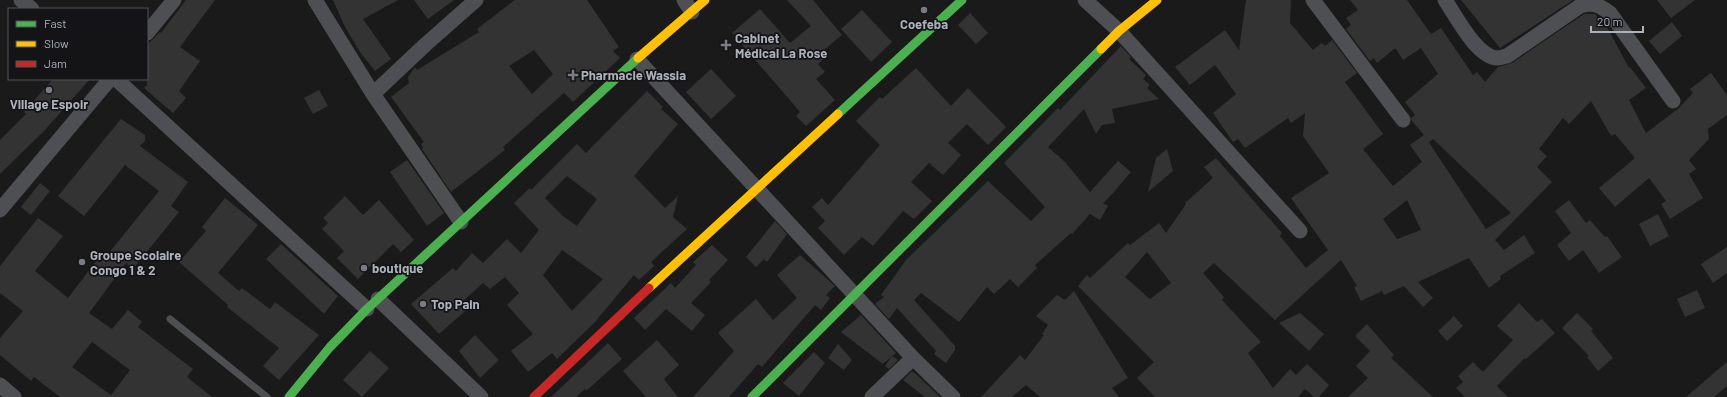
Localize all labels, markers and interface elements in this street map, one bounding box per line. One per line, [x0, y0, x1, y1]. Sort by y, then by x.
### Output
marker: Coefeba [919, 5, 929, 15]
legend [8, 8, 148, 80]
scale bar [1591, 8, 1643, 34]
text: 20 m [1597, 14, 1623, 28]
text: Fast [44, 16, 67, 30]
place label: Coefeba [900, 16, 948, 32]
place label: Cabinet Médical La Rose [735, 30, 827, 61]
text: Slow [44, 36, 69, 50]
marker: Cabinet Médical La Rose [720, 39, 732, 51]
text: Jam [44, 56, 67, 70]
place label: Pharmacie Wassia [581, 67, 686, 83]
marker: Pharmacie Wassia [568, 70, 578, 80]
marker: Village Espoir [44, 85, 54, 95]
place label: Village Espoir [10, 96, 88, 112]
place label: Groupe Scolaire Congo 1 & 2 [90, 247, 181, 278]
marker: Groupe Scolaire Congo 1 & 2 [77, 257, 87, 267]
place label: boutique [372, 260, 423, 276]
marker: boutique [359, 263, 369, 273]
place label: Top Pain [431, 296, 480, 312]
marker: Top Pain [418, 299, 428, 309]

